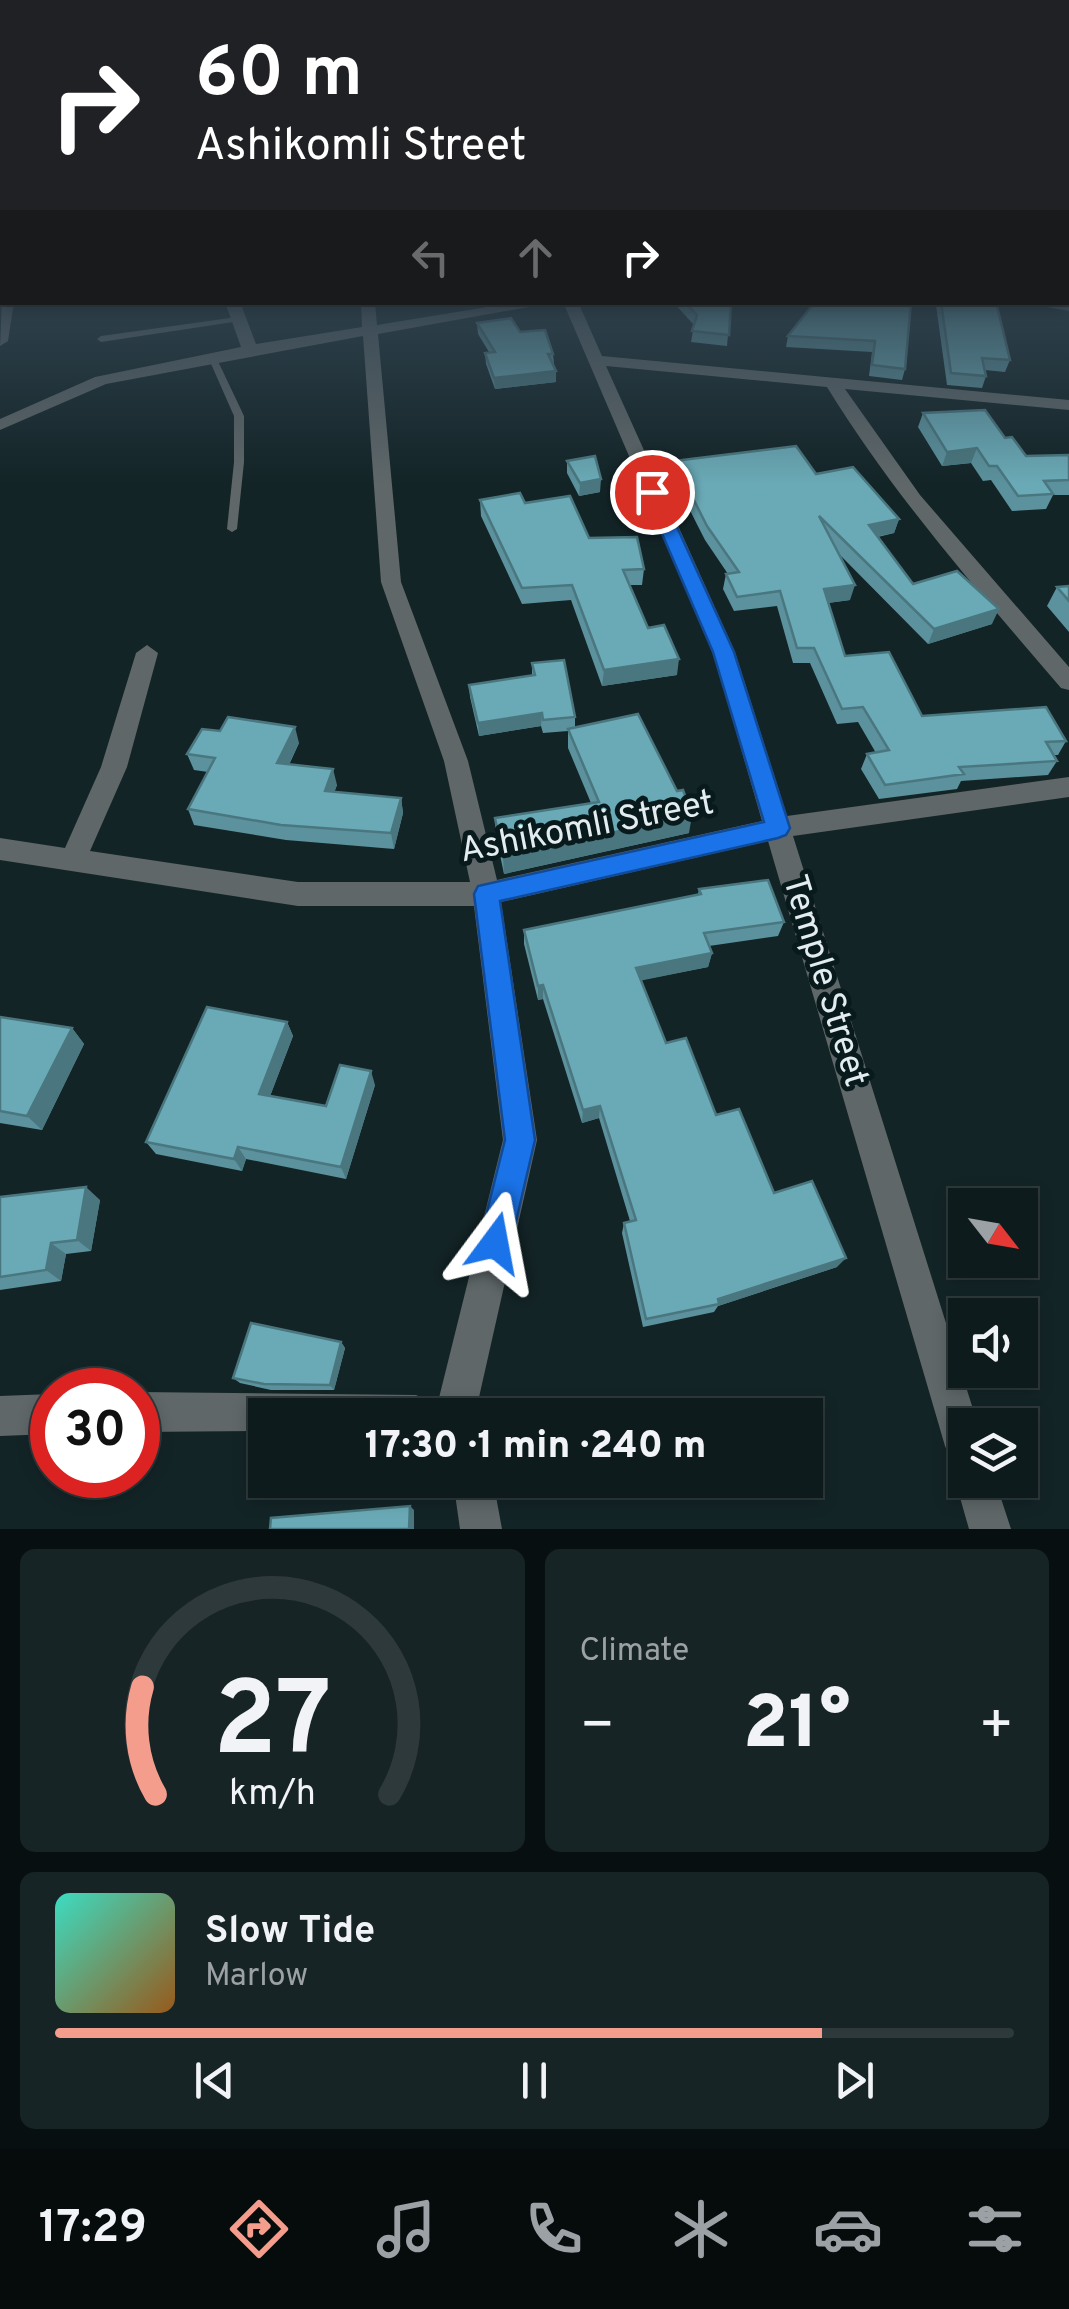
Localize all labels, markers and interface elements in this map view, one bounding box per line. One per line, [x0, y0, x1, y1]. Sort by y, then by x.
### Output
text: 60 m [195, 32, 363, 121]
icon: right [30, 40, 160, 170]
text: Ashikomli Street [195, 119, 526, 176]
icon: left [403, 230, 458, 285]
icon: ahead [508, 230, 563, 285]
icon: right [613, 230, 668, 285]
pin [610, 450, 695, 535]
icon: arrive [625, 465, 680, 520]
street label: Ashikomli Street [456, 782, 718, 874]
street label: Temple Street [771, 870, 877, 1092]
north arrow [948, 1188, 1038, 1278]
map controls [948, 1188, 1038, 1498]
position arrow [443, 1191, 547, 1295]
button: sound [948, 1298, 1038, 1388]
speed limit sign: 30 [30, 1368, 160, 1498]
button: layers [948, 1408, 1038, 1498]
text: 17:30 · 1 min · 240 m [365, 1423, 706, 1472]
text: Climate [580, 1632, 689, 1672]
text: 27 [213, 1660, 331, 1792]
text: 21° [743, 1680, 851, 1775]
text: − [580, 1693, 615, 1763]
text: + [979, 1693, 1014, 1763]
text: km/h [229, 1772, 316, 1818]
text: Slow Tide [205, 1908, 375, 1957]
text: Marlow [205, 1957, 308, 1997]
icon: previous [187, 2053, 242, 2108]
icon: pause [507, 2053, 562, 2108]
icon: next [827, 2053, 882, 2108]
icon: directions [224, 2194, 294, 2264]
icon: music [371, 2194, 441, 2264]
icon: phone [519, 2194, 589, 2264]
icon: climate [666, 2194, 736, 2264]
icon: car [813, 2194, 883, 2264]
icon: filters [960, 2194, 1030, 2264]
text: 17:29 [39, 2201, 147, 2258]

